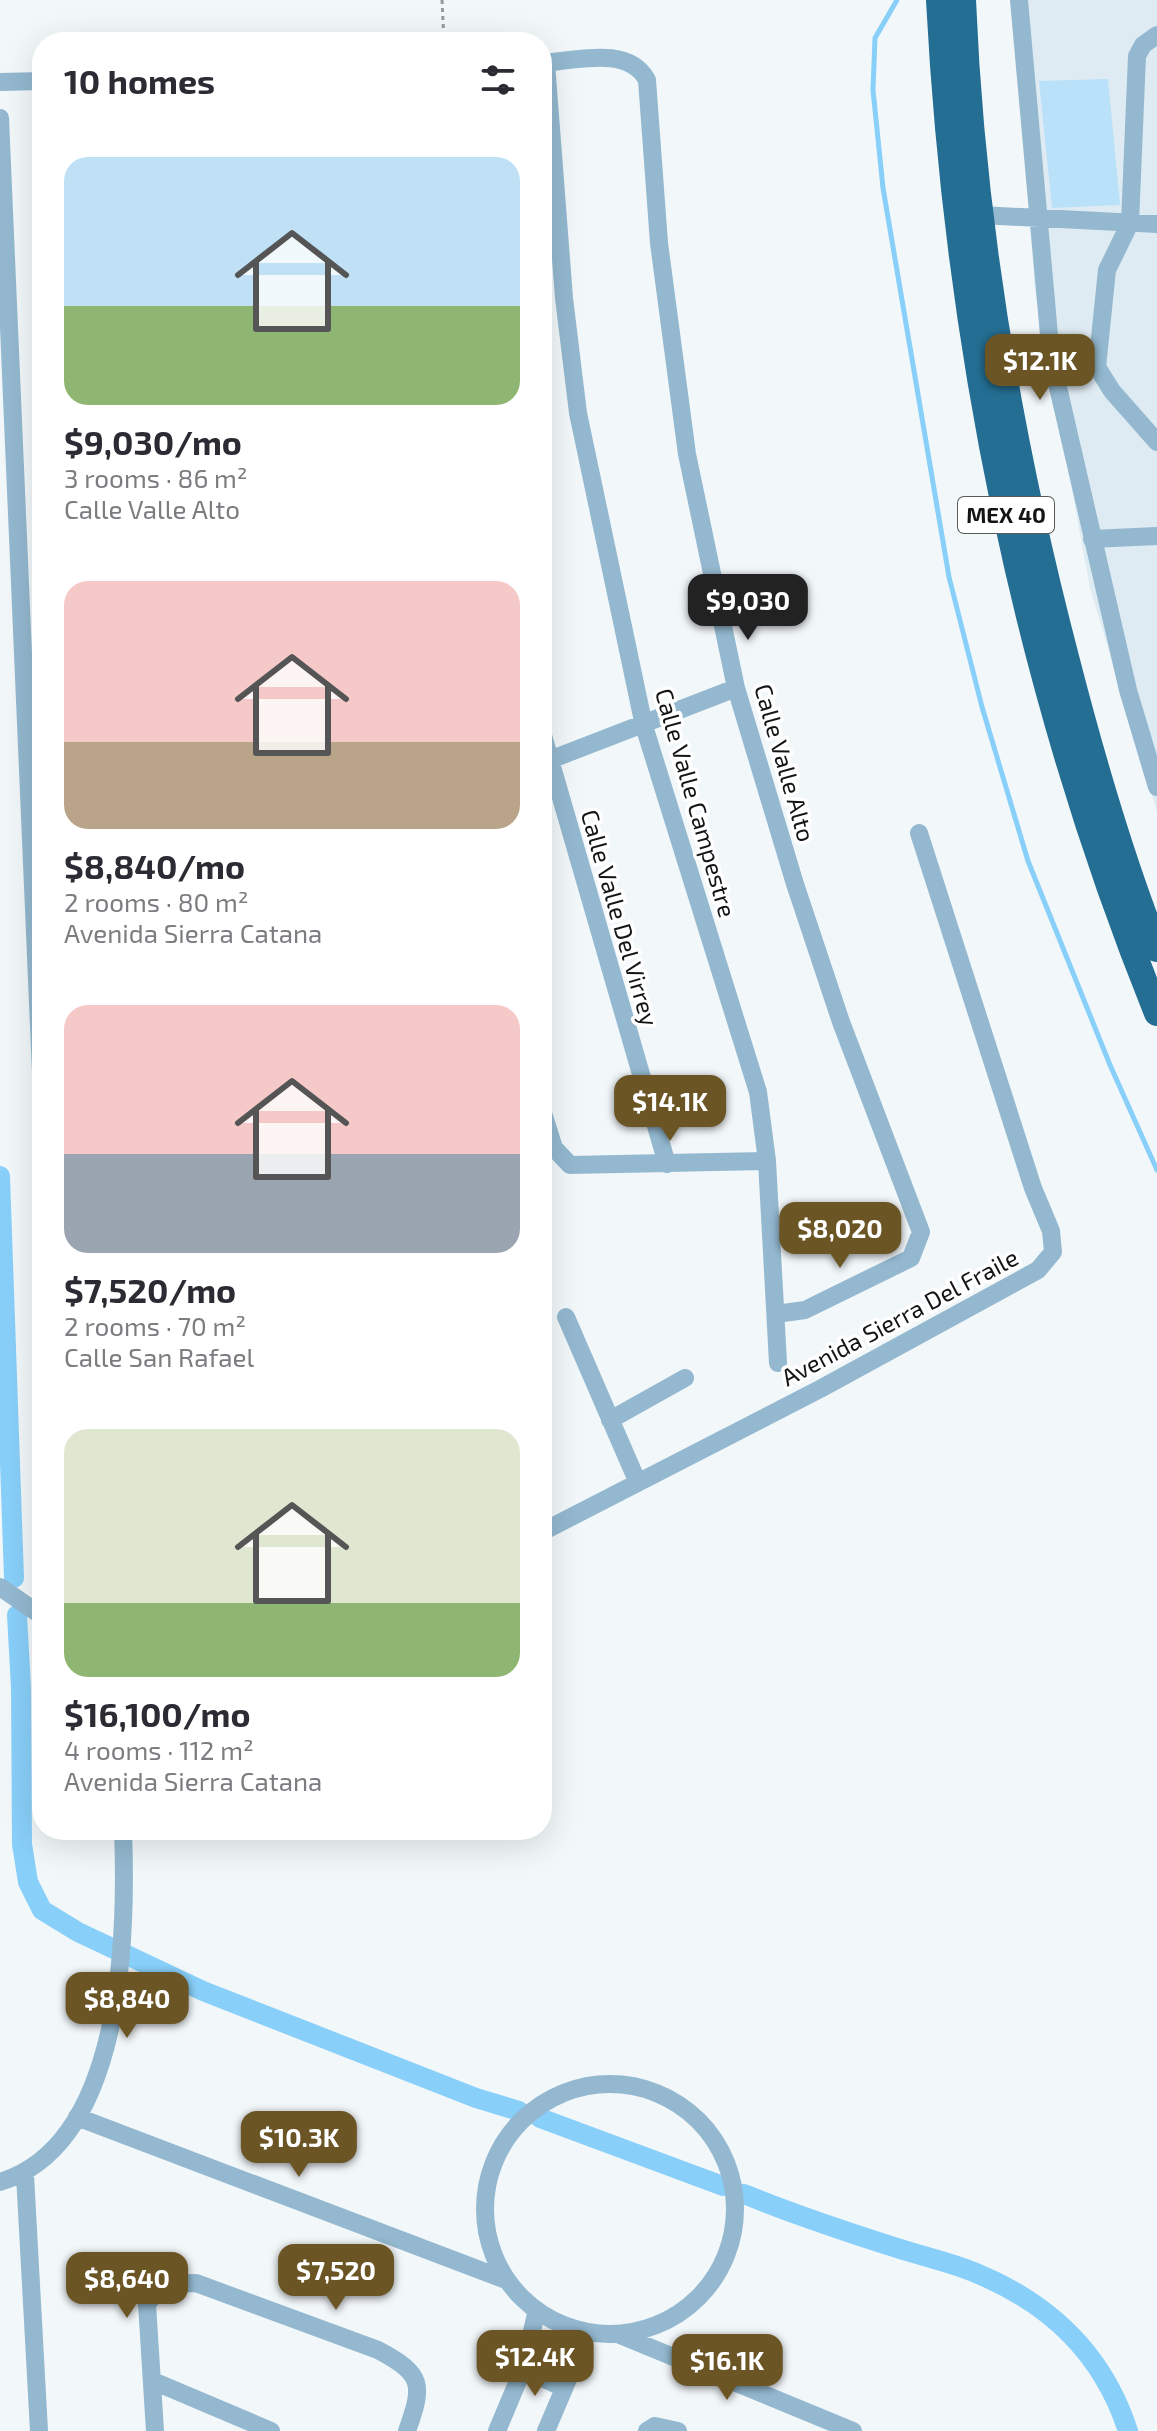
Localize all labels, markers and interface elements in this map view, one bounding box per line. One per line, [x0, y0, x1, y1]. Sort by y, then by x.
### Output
icon: filters [476, 58, 520, 102]
text: 10 homes [64, 60, 215, 101]
icon: home [220, 209, 364, 353]
pin: $12.1K [975, 334, 1105, 402]
text: $12.1K [1003, 344, 1077, 375]
text: $9,030/mo [64, 421, 242, 462]
text: 3 rooms · 86 m² [64, 462, 248, 493]
text: Calle Valle Alto [64, 493, 240, 524]
road number: MEX 40 [958, 497, 1054, 533]
pin: $9,030 [683, 574, 813, 642]
text: $9,030 [706, 584, 790, 615]
icon: home [220, 633, 364, 777]
street label: Calle Valle Alto [749, 680, 822, 845]
street label: Calle Valle Campestre [650, 685, 743, 920]
street label: Calle Valle Del Virrey [576, 806, 665, 1029]
text: $8,840/mo [64, 845, 245, 886]
text: 2 rooms · 80 m² [64, 886, 249, 917]
text: Avenida Sierra Catana [64, 917, 322, 948]
icon: home [220, 1057, 364, 1201]
pin: $14.1K [605, 1075, 735, 1143]
text: $14.1K [632, 1085, 708, 1116]
pin: $8,020 [775, 1202, 905, 1270]
text: $8,020 [797, 1212, 883, 1243]
street label: Avenida Sierra Del Fraile [776, 1242, 1023, 1391]
text: $7,520/mo [64, 1269, 236, 1310]
text: 2 rooms · 70 m² [64, 1310, 246, 1341]
text: Calle San Rafael [64, 1341, 254, 1372]
icon: home [220, 1481, 364, 1625]
text: $16,100/mo [64, 1693, 251, 1734]
text: 4 rooms · 112 m² [64, 1734, 254, 1765]
text: Avenida Sierra Catana [64, 1765, 322, 1796]
pin: $8,840 [62, 1972, 192, 2040]
text: $8,840 [84, 1982, 170, 2013]
pin: $10.3K [234, 2111, 364, 2179]
text: $10.3K [259, 2121, 339, 2152]
pin: $7,520 [271, 2244, 401, 2312]
pin: $8,640 [62, 2252, 192, 2320]
text: $7,520 [296, 2254, 376, 2285]
text: $8,640 [84, 2262, 170, 2293]
pin: $12.4K [470, 2330, 600, 2398]
pin: $16.1K [662, 2334, 792, 2402]
text: $12.4K [495, 2340, 575, 2371]
text: $16.1K [690, 2344, 764, 2375]

